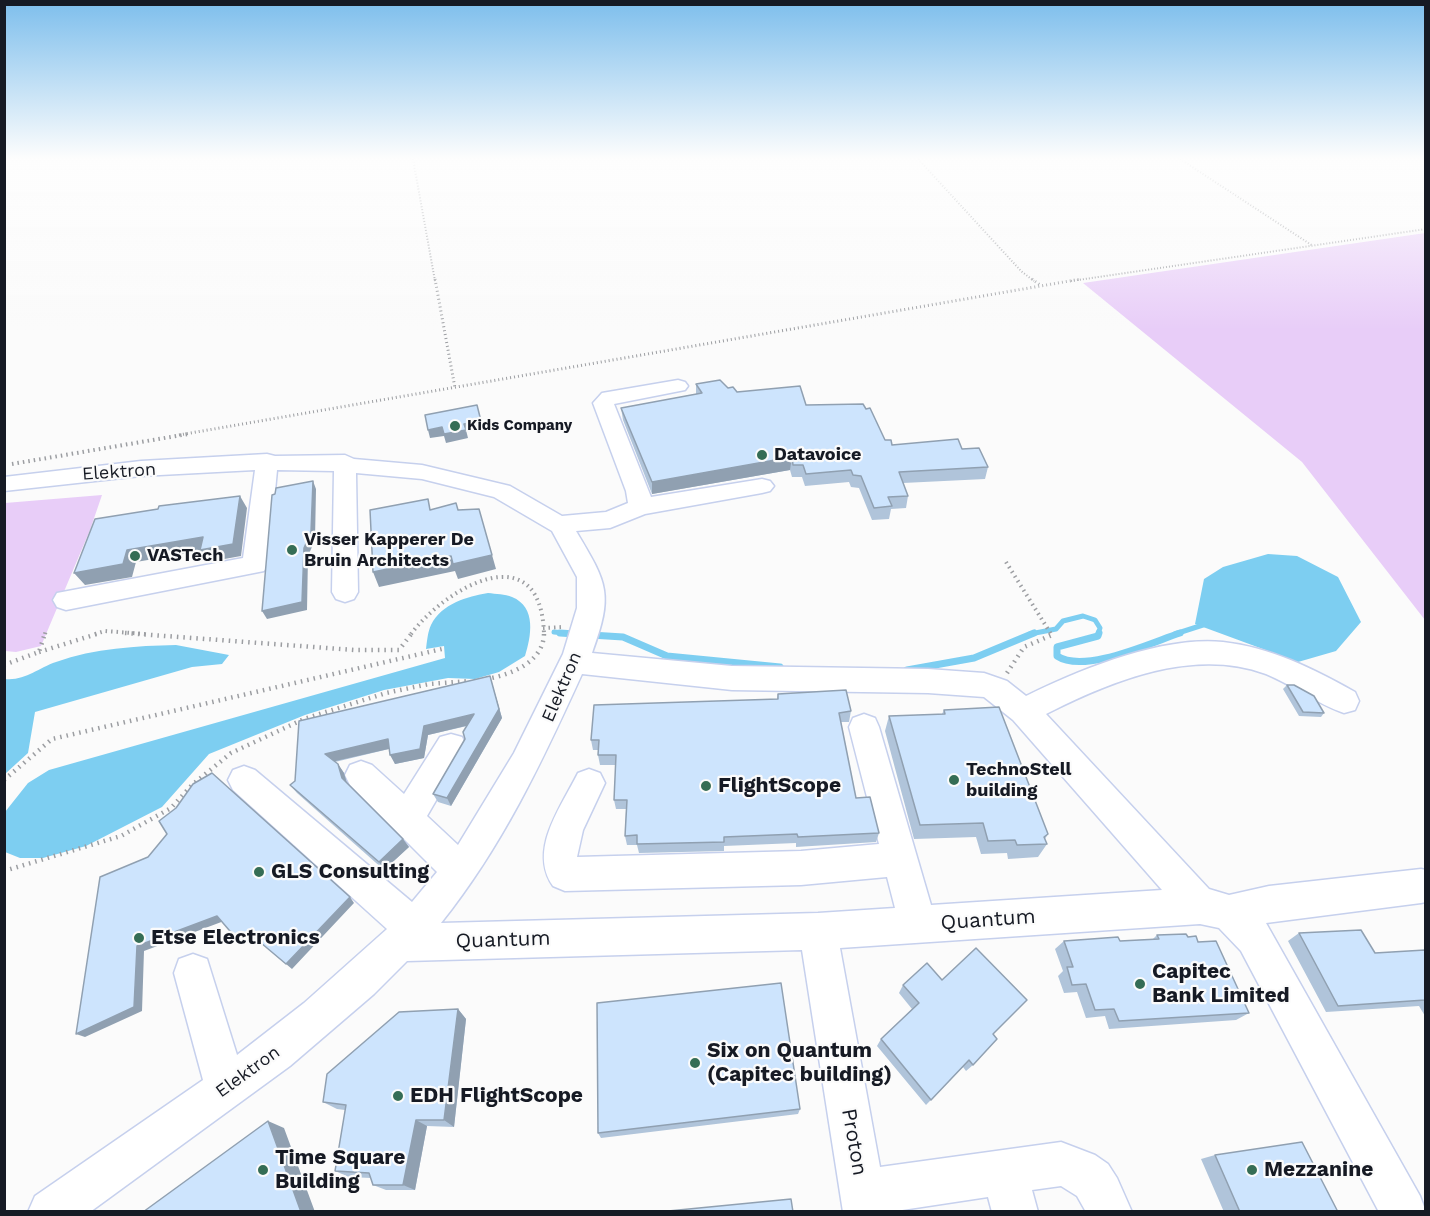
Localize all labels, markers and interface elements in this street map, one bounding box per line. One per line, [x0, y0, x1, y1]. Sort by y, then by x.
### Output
place label: Kids Company [467, 417, 572, 435]
marker: Kids Company [448, 419, 462, 433]
place label: Datavoice [774, 444, 862, 466]
marker: Datavoice [755, 448, 769, 462]
street label: Elektron [81, 459, 157, 485]
place label: Visser Kapperer De Bruin Architects [304, 529, 474, 572]
marker: Visser Kapperer De Bruin Architects [285, 543, 299, 557]
place label: VASTech [147, 545, 223, 567]
marker: VASTech [128, 549, 142, 563]
street label: Elektron [538, 649, 586, 725]
place label: TechnoStell building [966, 759, 1071, 802]
place label: FlightScope [718, 773, 841, 799]
marker: TechnoStell building [947, 773, 961, 787]
marker: FlightScope [699, 779, 713, 793]
place label: GLS Consulting [271, 859, 429, 885]
marker: GLS Consulting [252, 865, 266, 879]
street label: Quantum [940, 904, 1036, 936]
place label: Etse Electronics [151, 925, 320, 951]
street label: Quantum [455, 926, 551, 954]
marker: Etse Electronics [132, 931, 146, 945]
place label: Capitec Bank Limited [1152, 959, 1290, 1009]
marker: Capitec Bank Limited [1133, 977, 1147, 991]
place label: Six on Quantum (Capitec building) [707, 1038, 892, 1088]
street label: Elektron [212, 1041, 284, 1103]
marker: Six on Quantum (Capitec building) [688, 1056, 702, 1070]
place label: EDH FlightScope [410, 1083, 583, 1109]
marker: EDH FlightScope [391, 1089, 405, 1103]
street label: Proton [836, 1106, 872, 1178]
place label: Time Square Building [275, 1145, 405, 1195]
place label: Mezzanine [1264, 1157, 1373, 1183]
marker: Time Square Building [256, 1163, 270, 1177]
marker: Mezzanine [1245, 1163, 1259, 1177]

